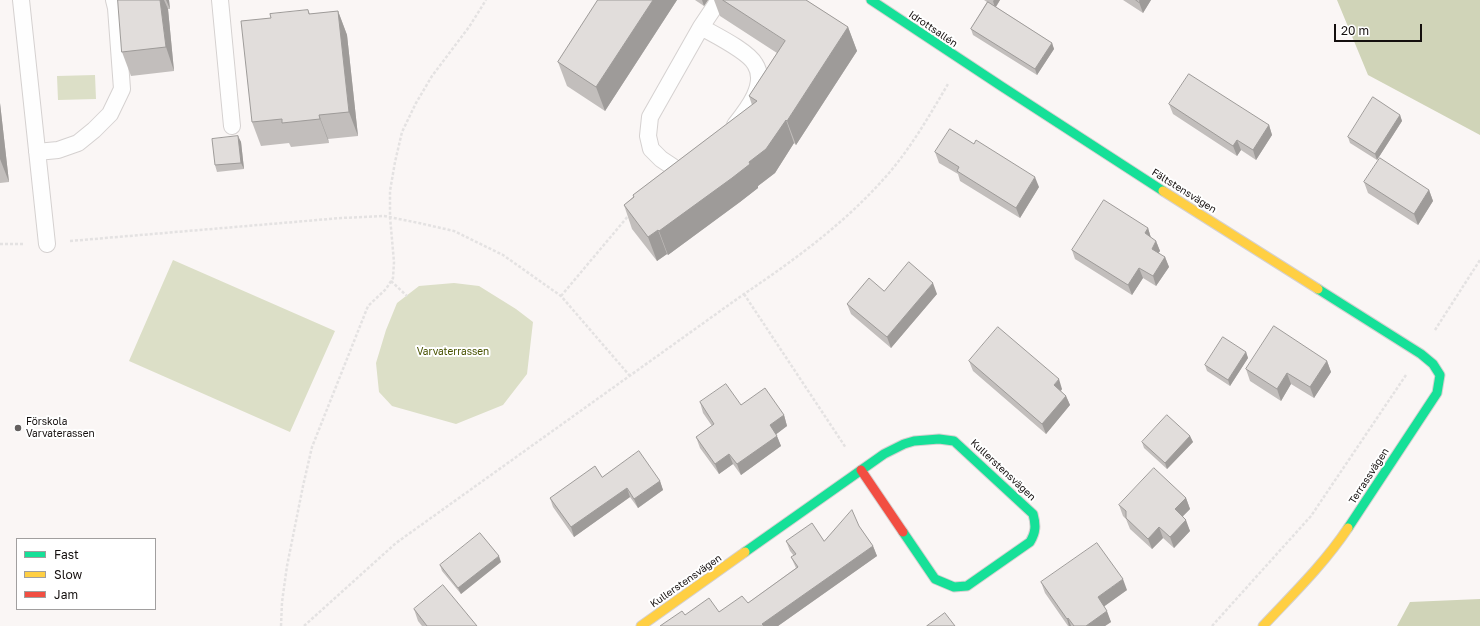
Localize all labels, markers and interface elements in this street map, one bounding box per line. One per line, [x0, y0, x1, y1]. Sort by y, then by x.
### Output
street label: Idrottsallén [906, 8, 960, 50]
scale bar [1336, 16, 1424, 42]
text: 20 m [1341, 23, 1369, 38]
street label: Fältstensvägen [1149, 166, 1219, 216]
park label: Varvaterrassen [417, 346, 489, 358]
place label: Förskola Varvaterassen [26, 416, 95, 440]
marker: Förskola Varvaterassen [13, 423, 23, 433]
street label: Kullerstensvägen [968, 437, 1038, 503]
street label: Terrassvägen [1346, 446, 1392, 506]
legend [16, 538, 156, 610]
text: Fast [54, 547, 79, 562]
street label: Kullerstensvägen [648, 552, 724, 610]
text: Slow [54, 567, 82, 582]
text: Jam [54, 587, 78, 602]

